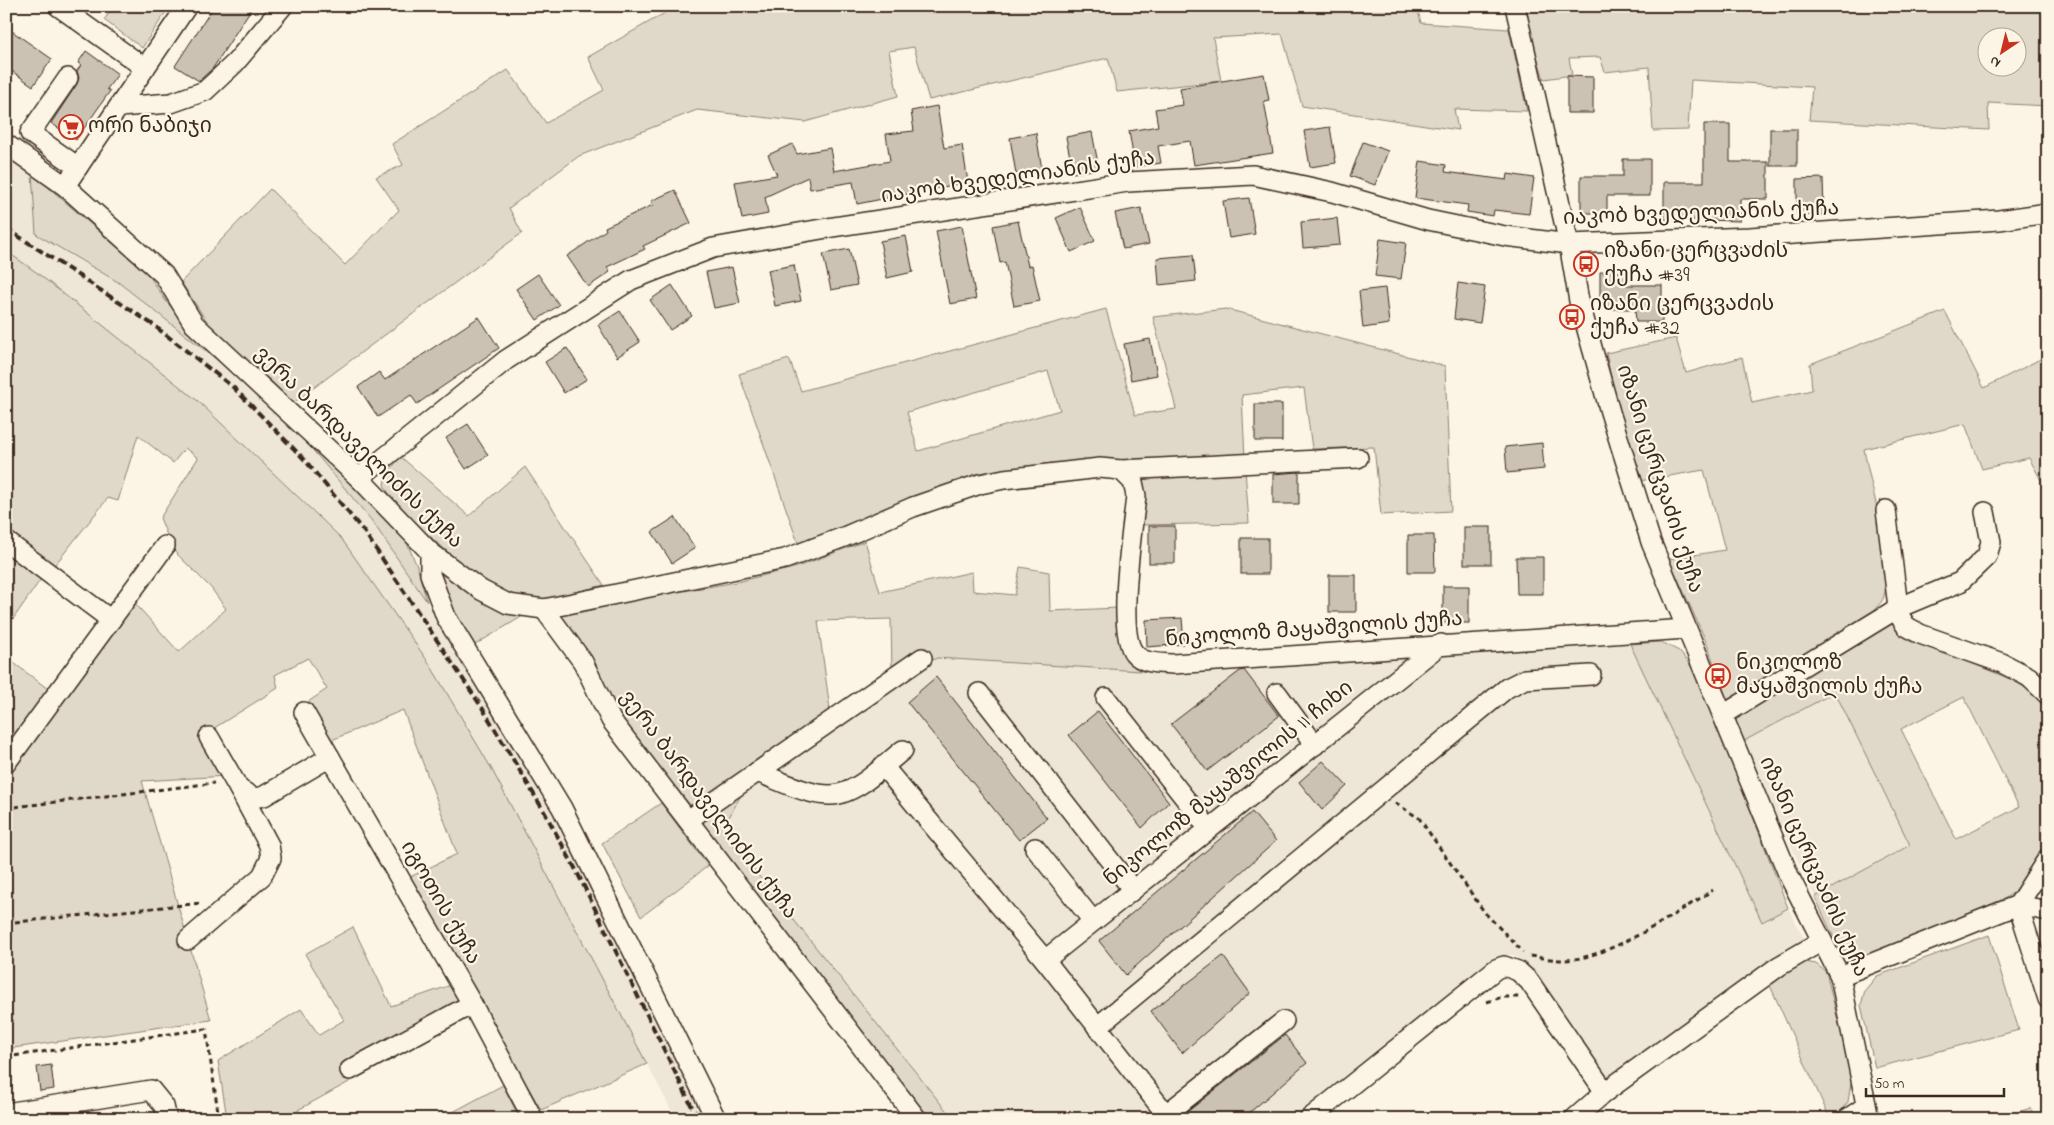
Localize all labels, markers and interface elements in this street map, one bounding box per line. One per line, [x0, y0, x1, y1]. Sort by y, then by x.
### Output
north arrow [1976, 28, 2026, 78]
text: N [1986, 50, 2005, 73]
place label: ორი ნაბიჯი [88, 112, 212, 142]
supermarket icon: ორი ნაბიჯი [58, 114, 84, 140]
street label: იაკობ ხვედელიანის ქუჩა [879, 144, 1157, 212]
street label: იაკობ ხვედელიანის ქუჩა [1562, 194, 1840, 234]
place label: იზანი ცერცვაძის ქუჩა #39 [1604, 237, 1788, 291]
bus stop icon: იზანი ცერცვაძის ქუჩა #39 [1573, 251, 1599, 277]
place label: იზანი ცერცვაძის ქუჩა #32 [1590, 290, 1774, 344]
bus stop icon: იზანი ცერცვაძის ქუჩა #32 [1559, 304, 1585, 330]
street label: ვერა ბარდაველიძის ქუჩა [247, 340, 469, 556]
street label: იზანი ცერცვაძის ქუჩა [1608, 361, 1710, 597]
street label: ნიკოლოზ მაყაშვილის ქუჩა [1164, 605, 1464, 655]
place label: ნიკოლოზ მაყაშვილის ქუჩა [1736, 649, 1923, 703]
bus stop icon: ნიკოლოზ მაყაშვილის ქუჩა [1705, 663, 1731, 689]
street label: ნიკოლოზ მაყაშვილის II ჩიხი [1098, 674, 1360, 894]
street label: ვერა ბარდაველიძის ქუჩა [612, 684, 804, 926]
street label: იზანი ცერცვაძის ქუჩა [1751, 752, 1875, 982]
street label: იგოთის ქუჩა [392, 836, 488, 970]
scale bar [1866, 1065, 2004, 1097]
text: 50 m [1874, 1073, 1905, 1095]

